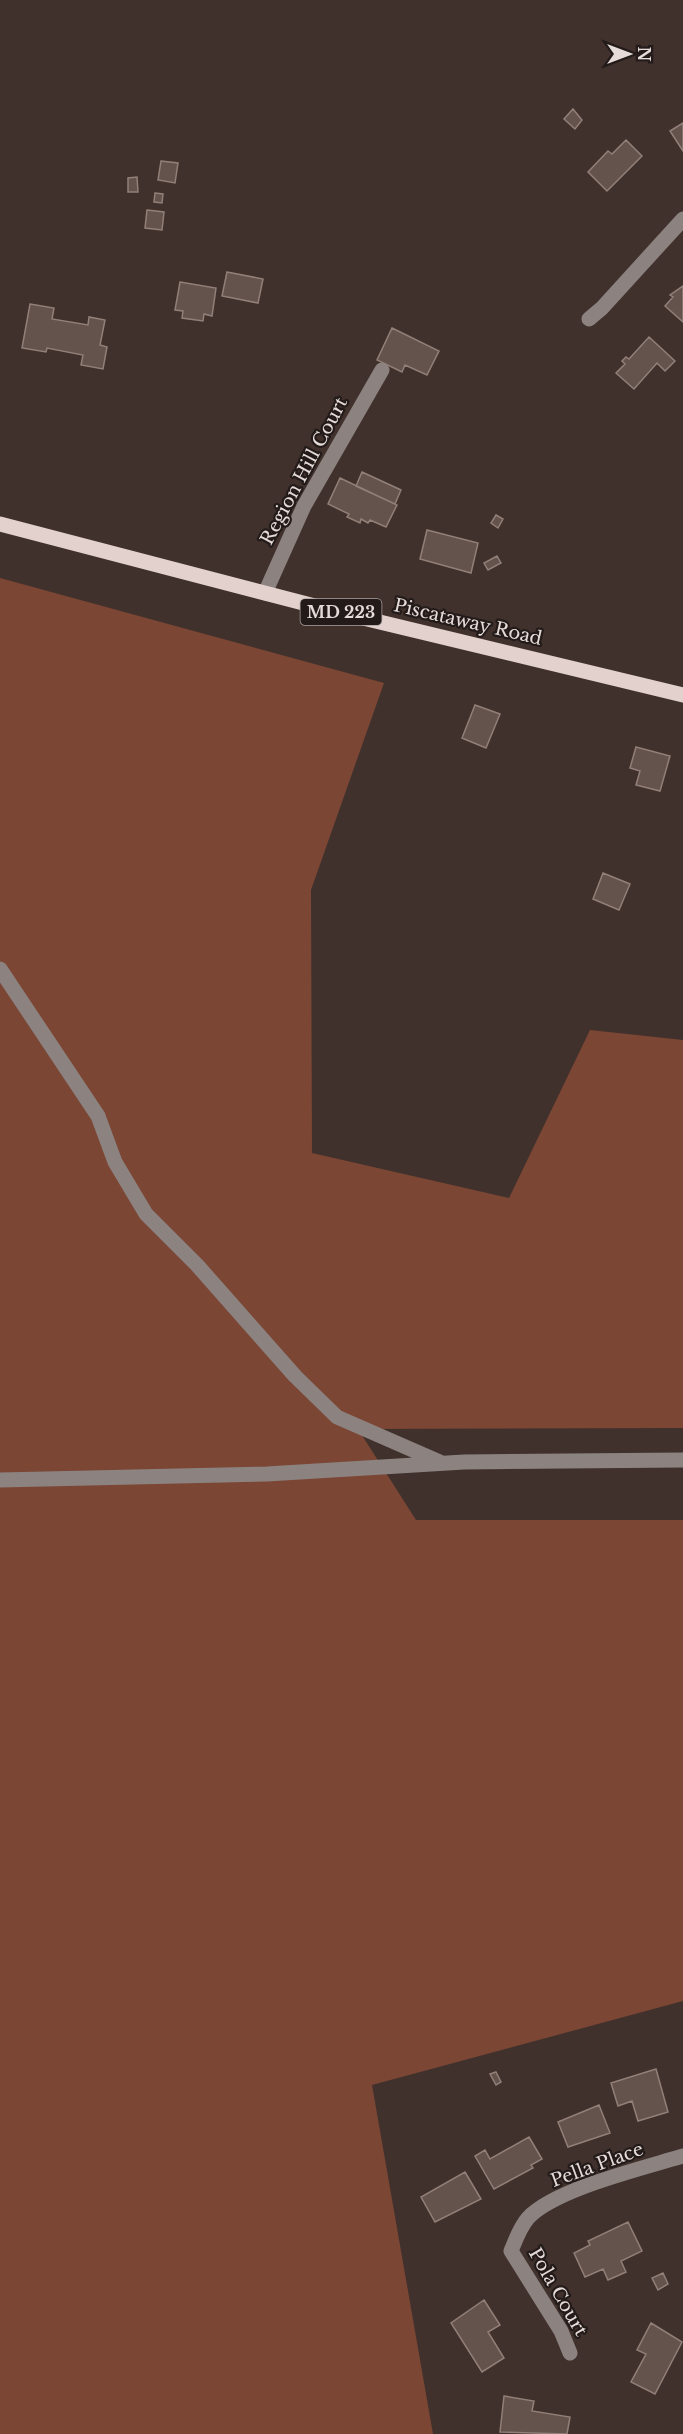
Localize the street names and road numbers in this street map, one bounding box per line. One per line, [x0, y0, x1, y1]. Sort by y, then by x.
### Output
street label: Region Hill Court [256, 393, 352, 549]
street label: Piscataway Road [392, 594, 544, 650]
road number: MD 223 [300, 599, 382, 625]
street label: Pella Place [548, 2138, 646, 2192]
street label: Pola Court [524, 2244, 592, 2340]

